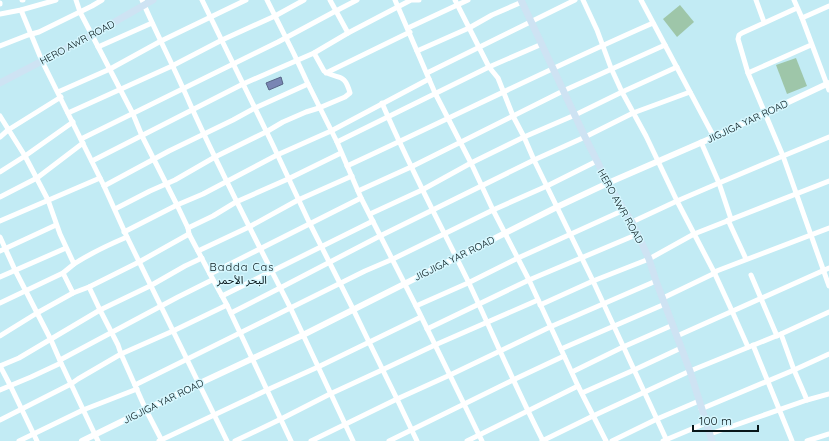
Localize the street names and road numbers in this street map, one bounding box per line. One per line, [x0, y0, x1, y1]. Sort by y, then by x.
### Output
street label: HERO AWR ROAD [37, 17, 117, 68]
street label: JIGJIGA YAR ROAD [704, 97, 790, 146]
street label: HERO AWR ROAD [595, 167, 646, 246]
street label: JIGJIGA YAR ROAD [412, 233, 497, 284]
street label: JIGJIGA YAR ROAD [121, 376, 206, 427]

